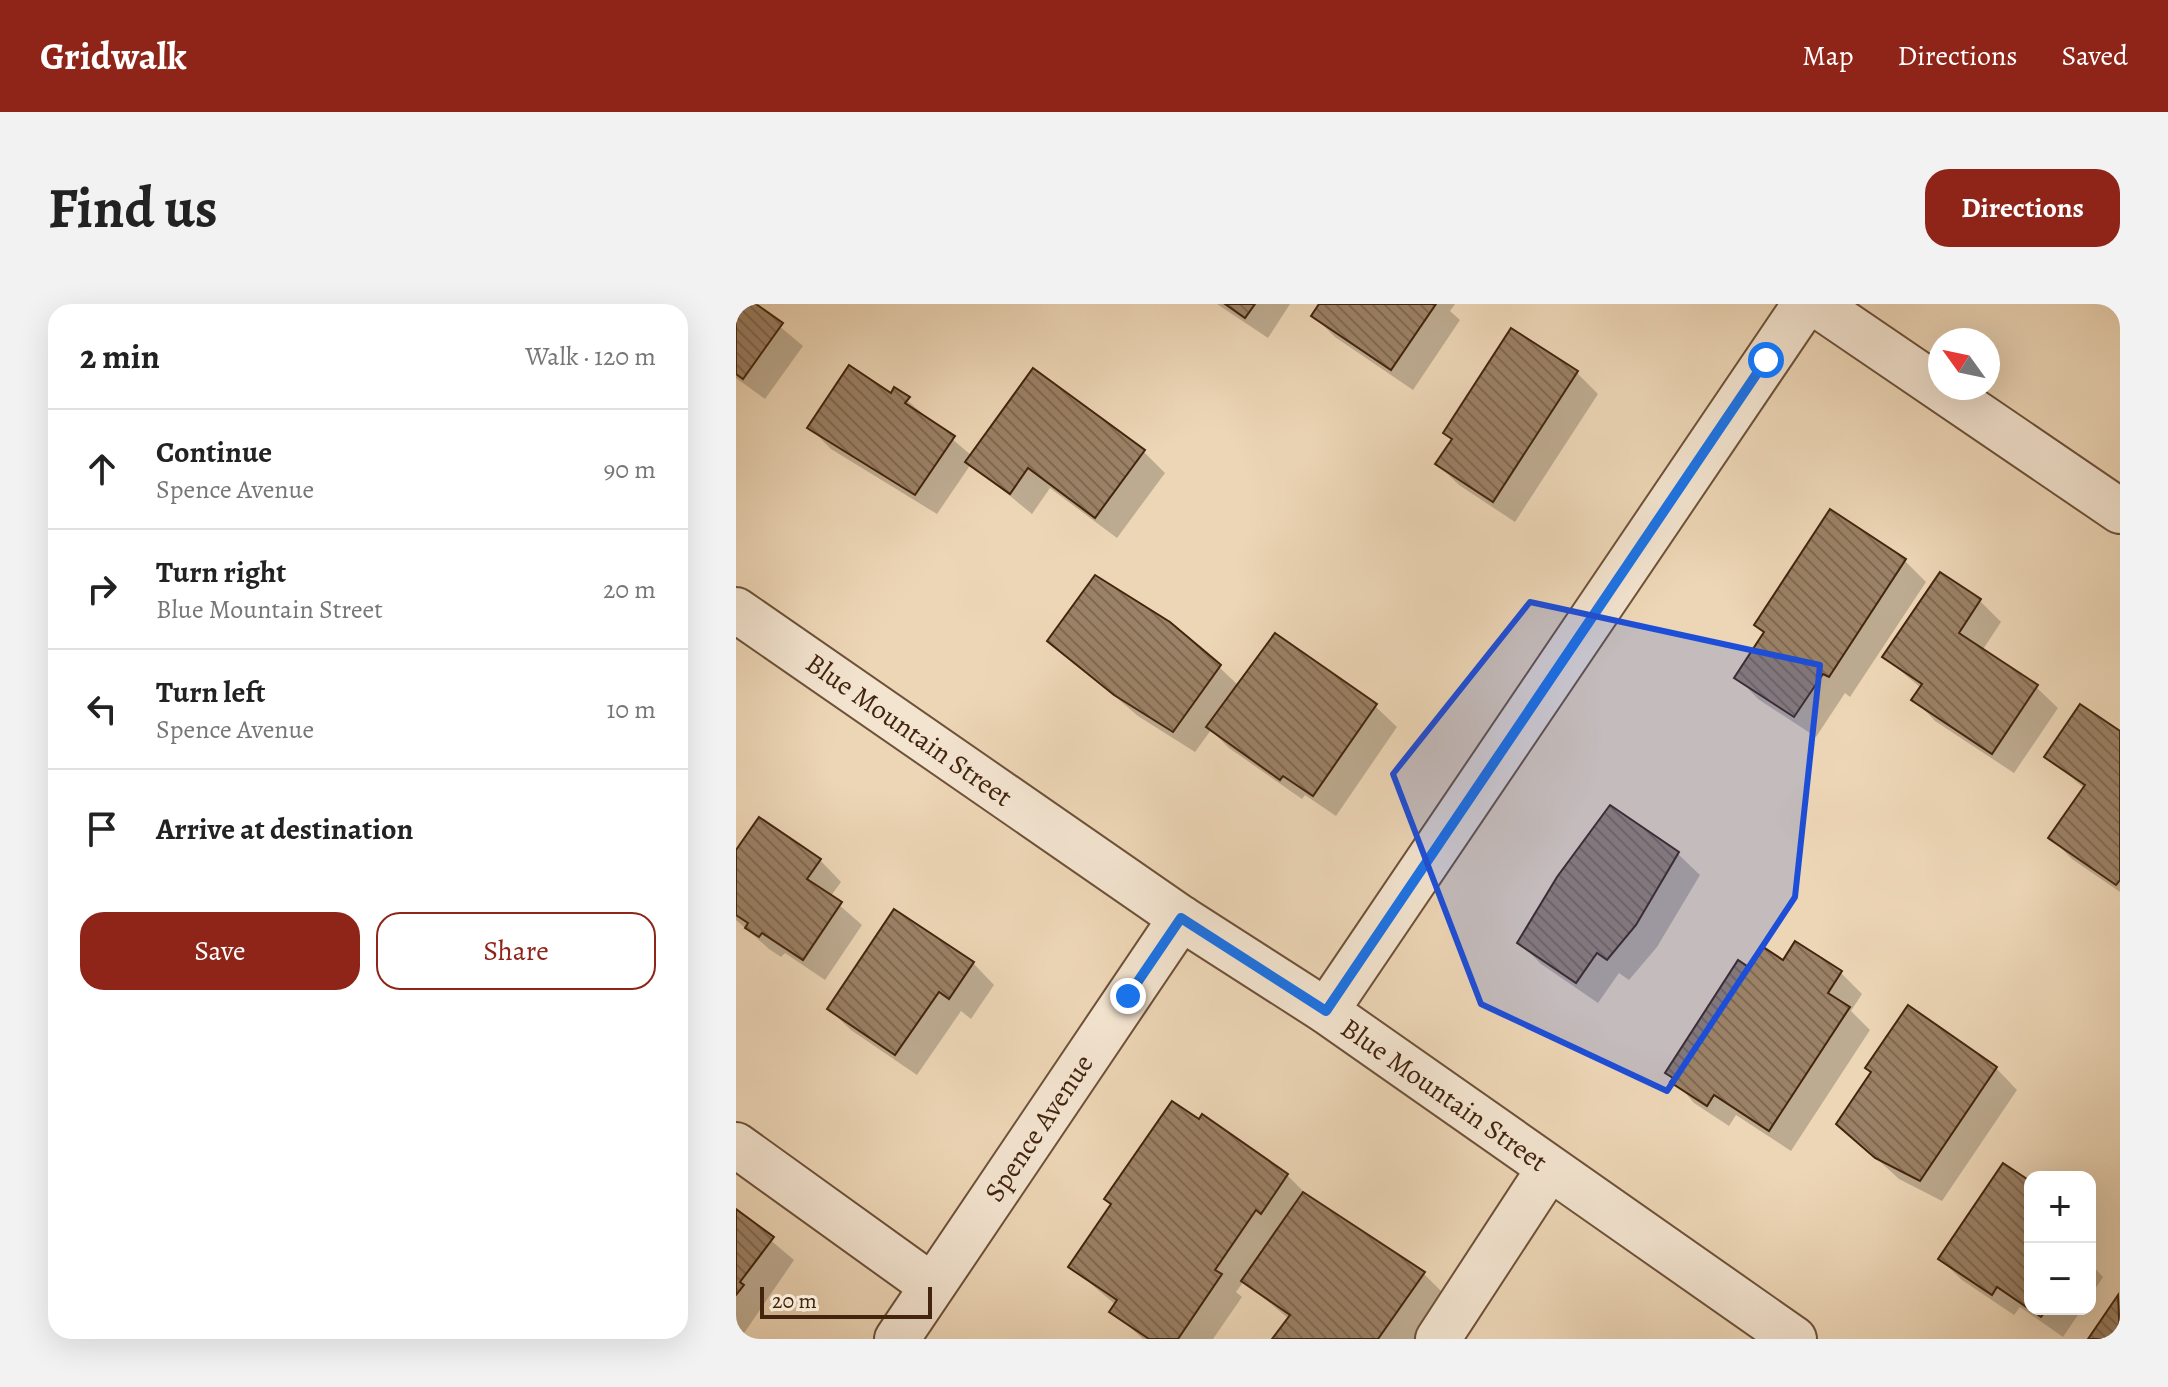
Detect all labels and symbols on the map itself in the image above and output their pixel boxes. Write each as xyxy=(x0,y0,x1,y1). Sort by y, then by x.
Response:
north arrow xyxy=(1928,328,2000,400)
route start xyxy=(1748,342,1784,378)
street label: Blue Mountain Street xyxy=(798,644,1020,816)
route end xyxy=(1110,978,1146,1014)
street label: Blue Mountain Street xyxy=(1333,1009,1555,1181)
street label: Spence Avenue xyxy=(976,1047,1102,1209)
scale bar xyxy=(760,1283,932,1319)

